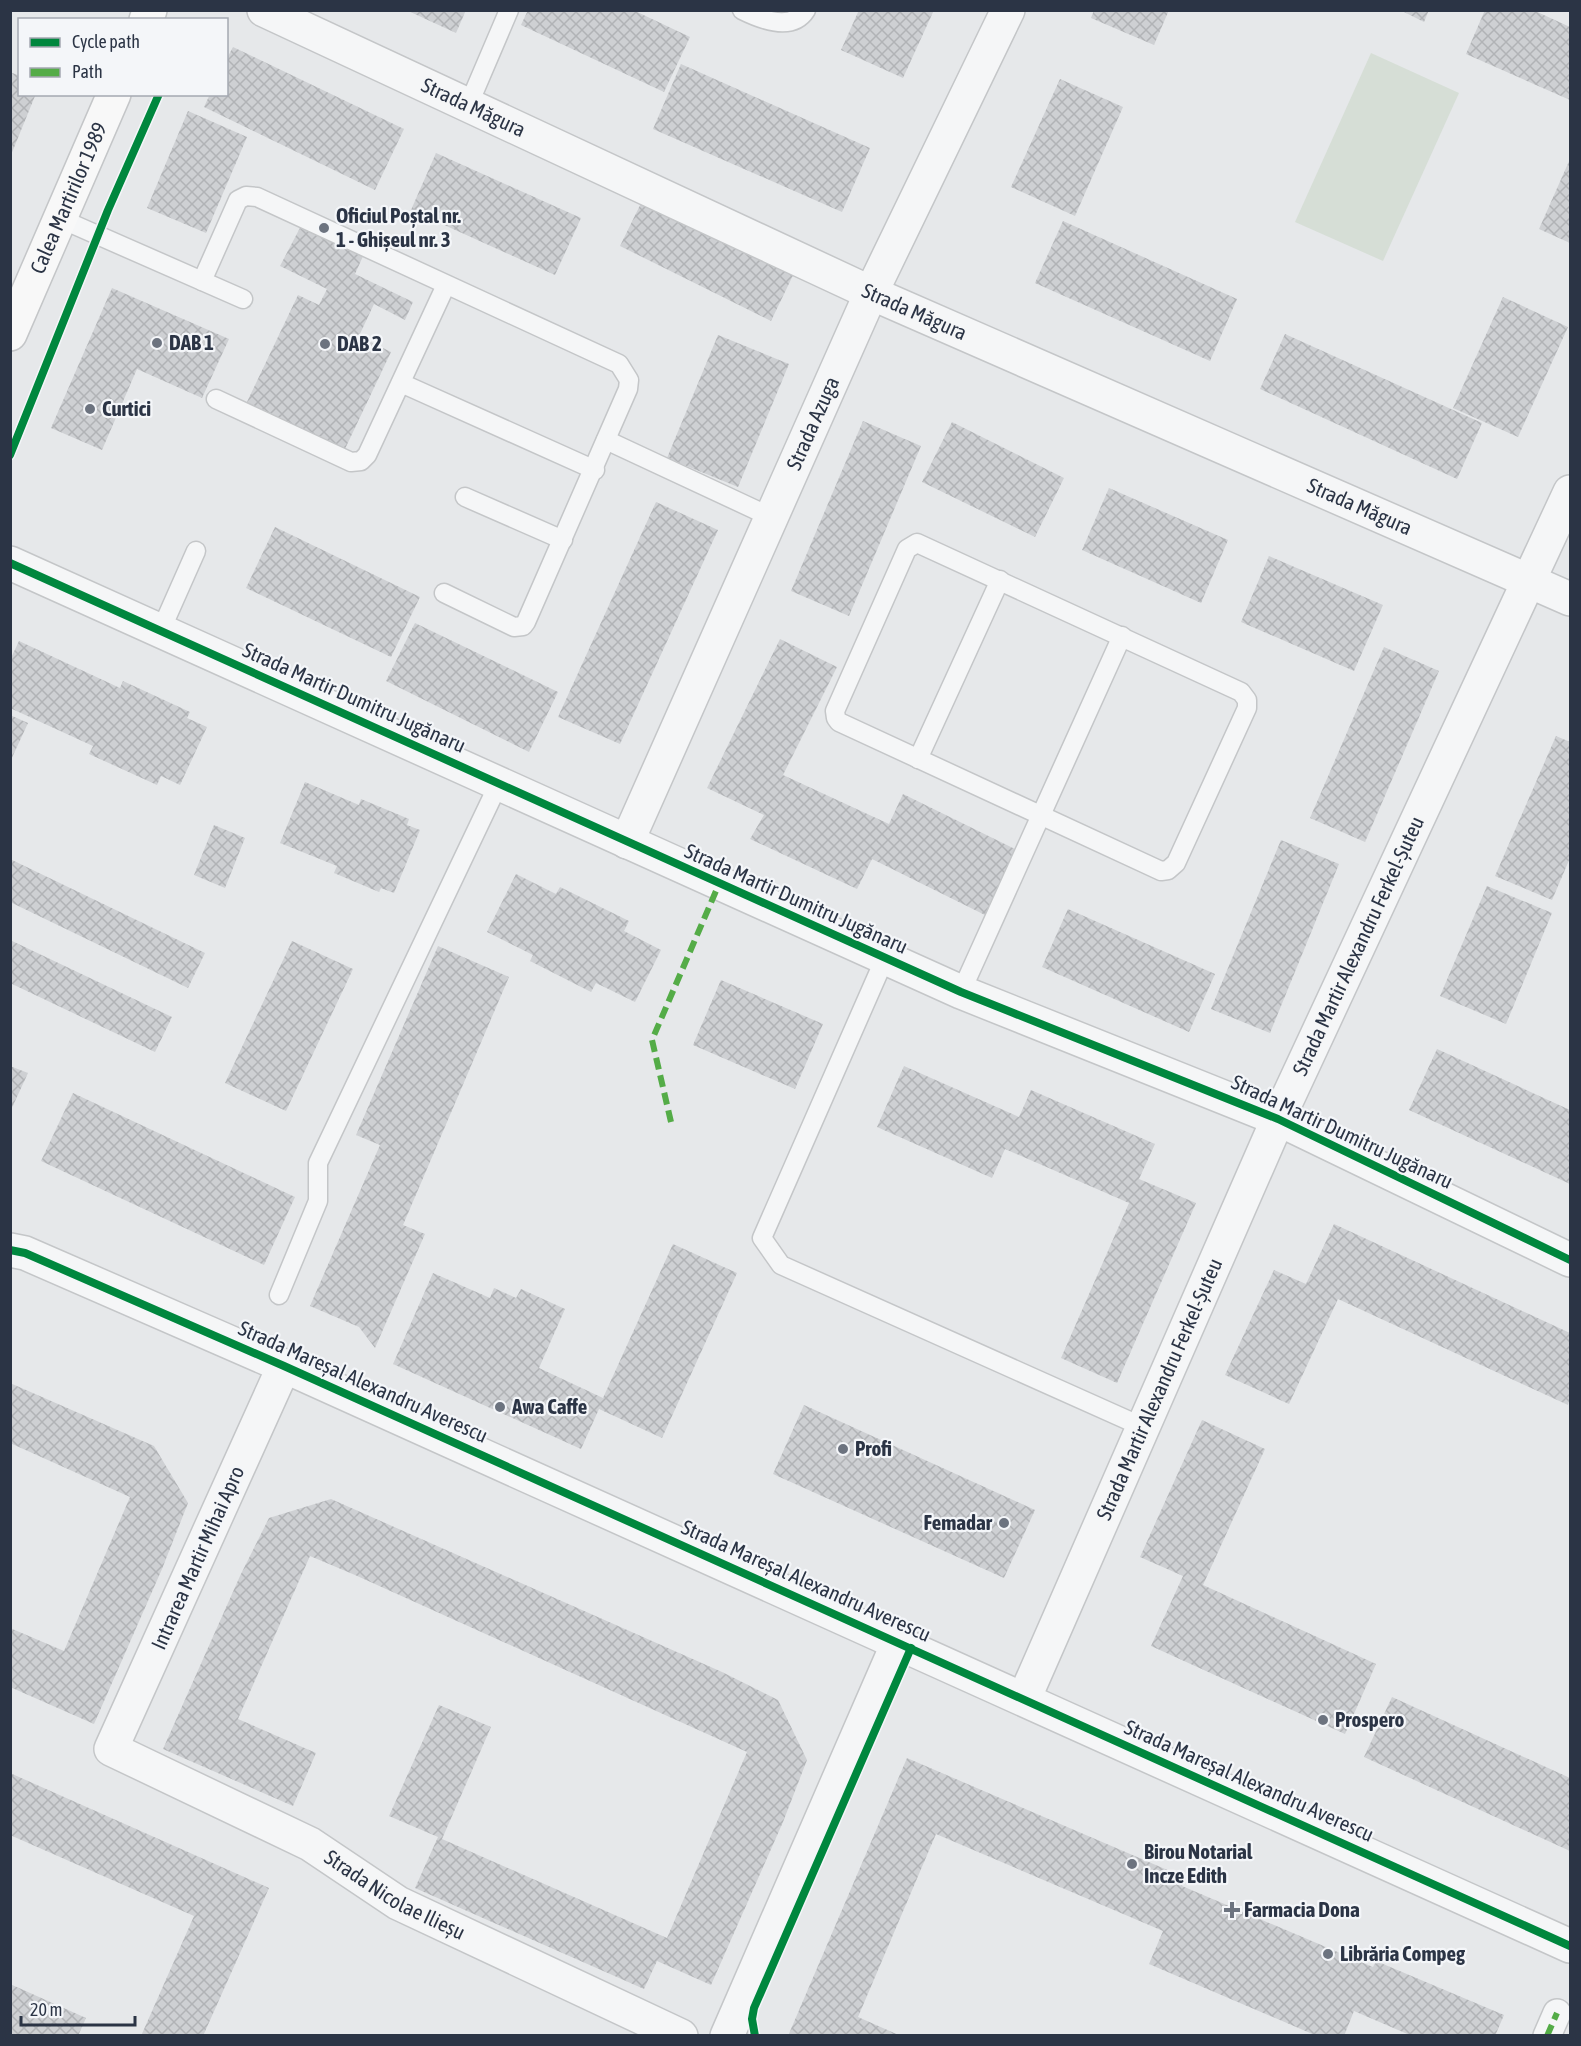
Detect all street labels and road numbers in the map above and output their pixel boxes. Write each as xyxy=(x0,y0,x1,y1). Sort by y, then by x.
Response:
street label: Strada Măgura xyxy=(418,72,529,141)
street label: Calea Martirilor 1989 xyxy=(25,119,111,277)
street label: Strada Măgura xyxy=(859,278,971,344)
street label: Strada Azuga xyxy=(781,373,843,473)
street label: Strada Măgura xyxy=(1304,473,1416,539)
street label: Strada Martir Dumitru Jugănaru xyxy=(239,637,470,757)
street label: Strada Martir Alexandru Ferkel-Șuteu xyxy=(1287,812,1428,1079)
street label: Strada Martir Dumitru Jugănaru xyxy=(681,838,912,958)
street label: Strada Martir Dumitru Jugănaru xyxy=(1228,1069,1457,1193)
street label: Strada Martir Alexandru Ferkel-Șuteu xyxy=(1091,1255,1226,1523)
street label: Strada Mareșal Alexandru Averescu xyxy=(235,1315,492,1447)
street label: Intrarea Martir Mihai Apro xyxy=(146,1462,248,1653)
street label: Strada Mareșal Alexandru Averescu xyxy=(678,1514,935,1646)
street label: Strada Mareșal Alexandru Averescu xyxy=(1121,1714,1378,1846)
street label: Strada Nicolae Ilieșu xyxy=(320,1844,469,1944)

